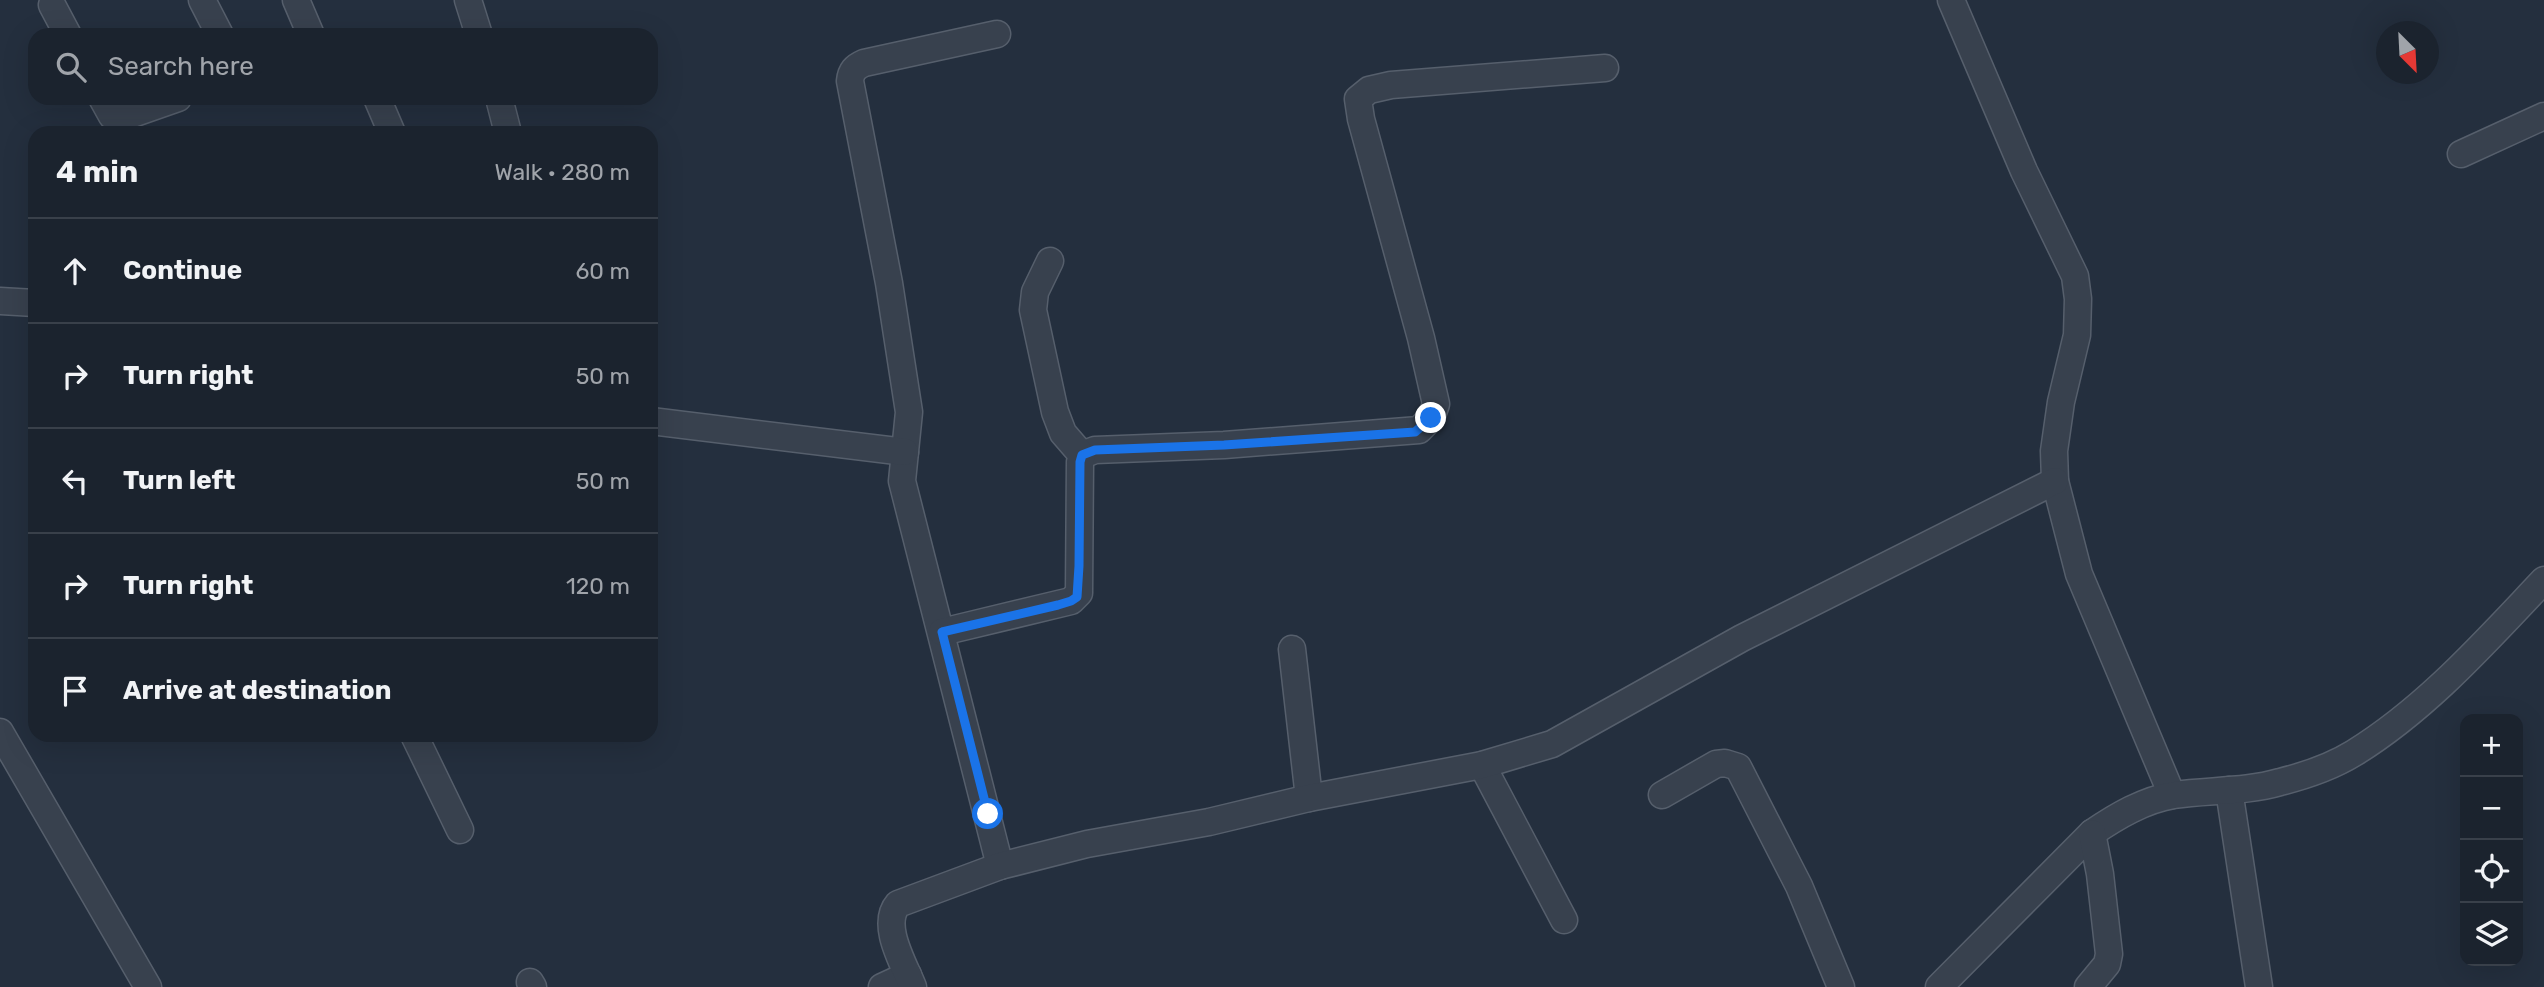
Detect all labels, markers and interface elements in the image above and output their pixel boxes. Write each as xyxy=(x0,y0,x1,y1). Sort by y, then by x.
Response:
north arrow xyxy=(2376,21,2439,84)
search box xyxy=(28,28,658,105)
icon: search xyxy=(52,48,90,86)
text: Search here xyxy=(108,51,254,82)
text: 4 min xyxy=(56,154,138,190)
text: Walk · 280 m xyxy=(494,158,630,186)
icon: ahead xyxy=(56,252,94,290)
text: Continue xyxy=(123,255,242,286)
text: 60 m xyxy=(575,257,630,285)
icon: right xyxy=(56,357,94,395)
text: Turn right xyxy=(123,360,253,391)
text: 50 m xyxy=(576,362,630,390)
route end xyxy=(1415,402,1446,433)
icon: left xyxy=(56,462,94,500)
text: Turn left xyxy=(123,465,235,496)
text: 50 m xyxy=(576,467,630,495)
icon: right xyxy=(56,567,94,605)
text: Turn right xyxy=(123,570,253,601)
text: 120 m xyxy=(566,572,630,600)
icon: arrive xyxy=(56,672,94,710)
text: Arrive at destination xyxy=(123,675,391,706)
map controls xyxy=(2460,714,2523,966)
button: + xyxy=(2460,714,2523,777)
button: − xyxy=(2460,777,2523,840)
route start xyxy=(972,798,1003,829)
button: locate xyxy=(2460,840,2523,903)
button: layers xyxy=(2460,903,2523,966)

